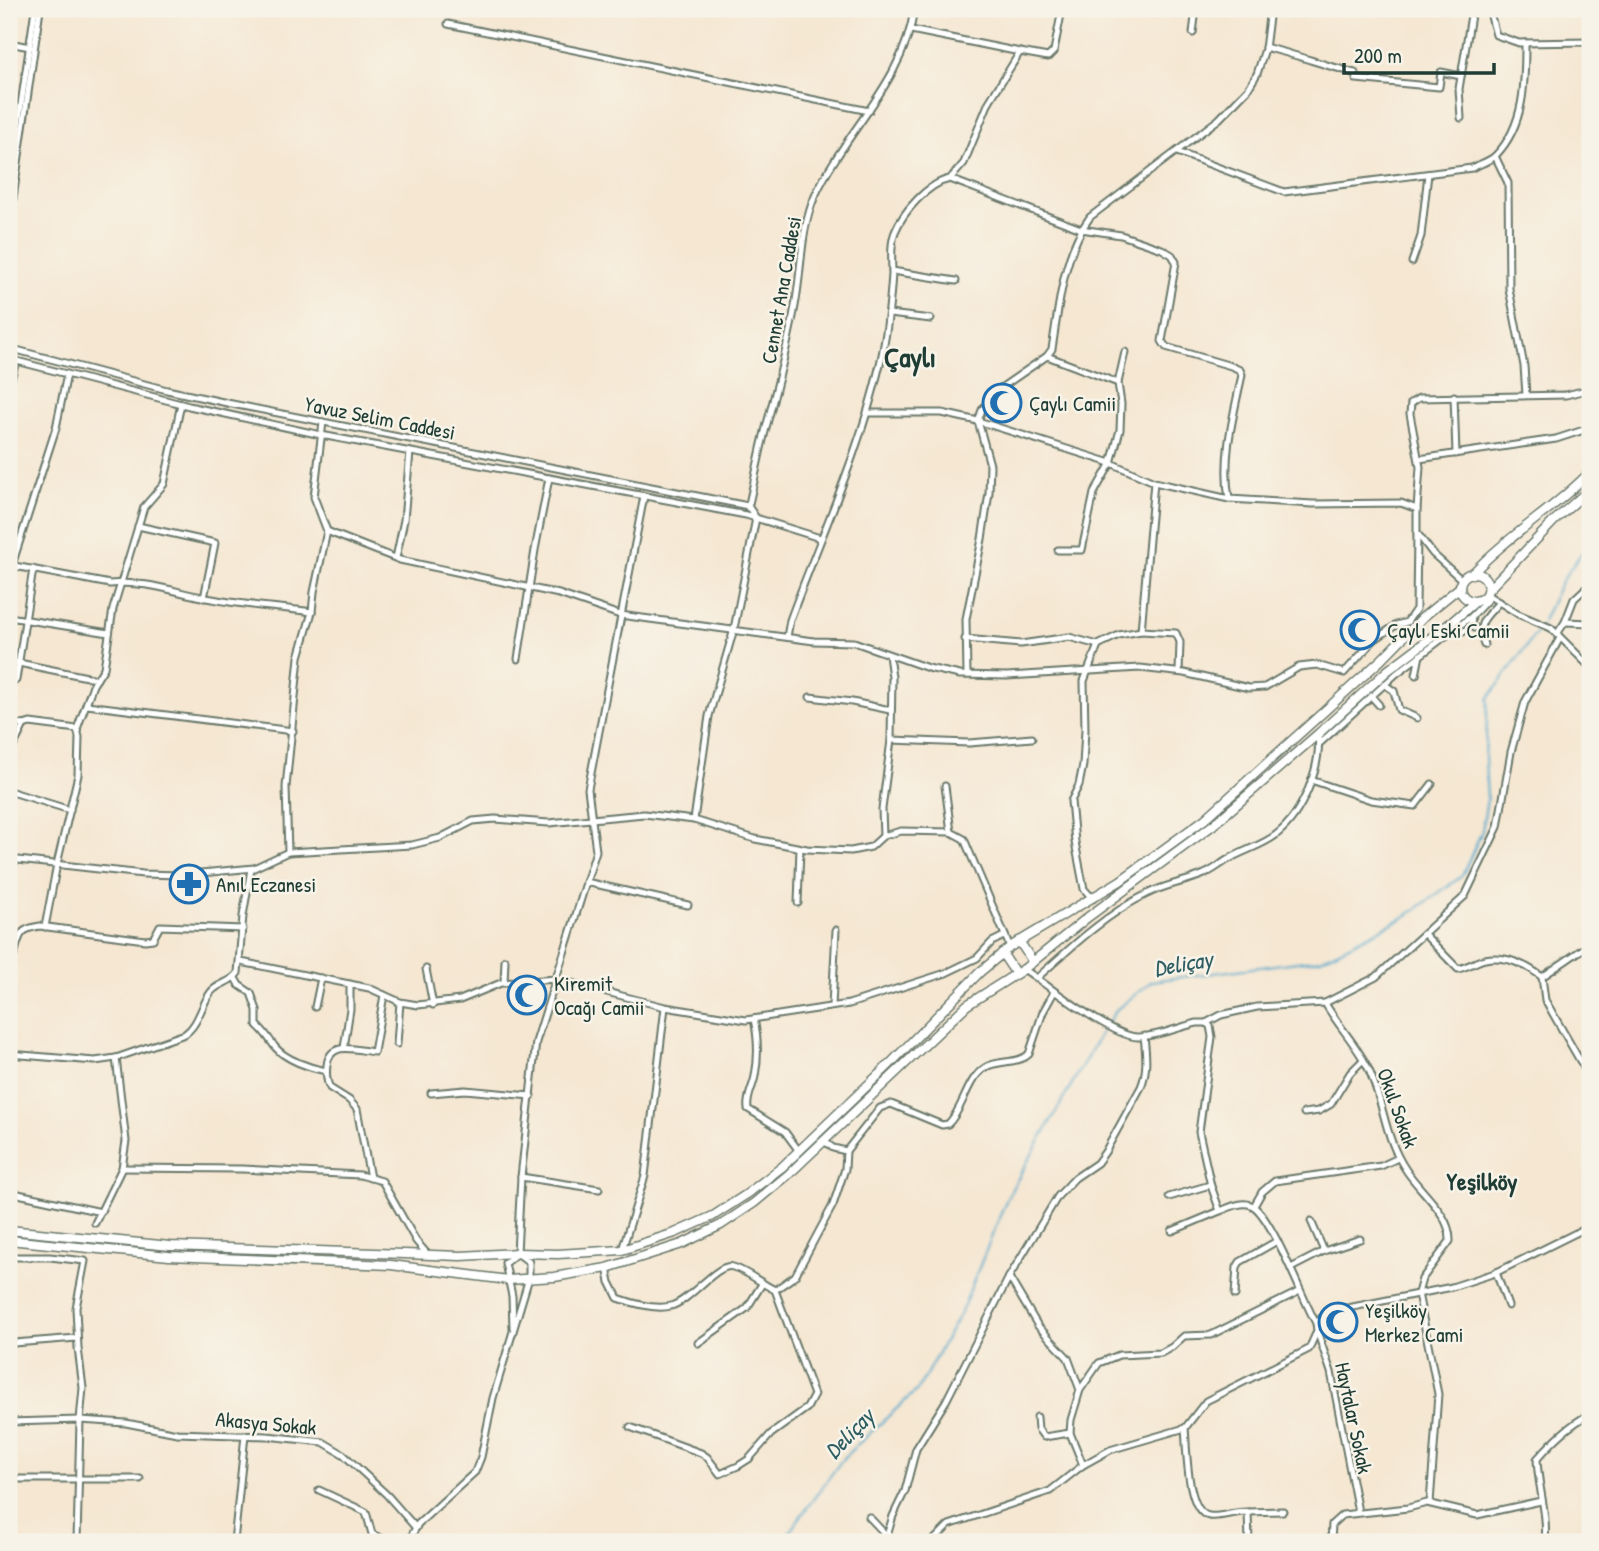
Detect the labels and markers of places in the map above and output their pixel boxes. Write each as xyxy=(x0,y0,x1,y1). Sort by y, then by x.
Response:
mosque icon: Çaylı Camii xyxy=(981,382,1023,424)
place label: Çaylı Camii xyxy=(1029,389,1116,418)
mosque icon: Çaylı Eski Camii xyxy=(1339,609,1381,651)
place label: Çaylı Eski Camii xyxy=(1387,616,1510,645)
pharmacy icon: Anıl Eczanesi xyxy=(168,863,210,905)
place label: Anıl Eczanesi xyxy=(216,870,316,899)
place label: Kiremit Ocağı Camii xyxy=(554,969,644,1022)
mosque icon: Kiremit Ocağı Camii xyxy=(506,974,548,1016)
place label: Yeşilköy Merkez Cami xyxy=(1365,1296,1464,1349)
mosque icon: Yeşilköy Merkez Cami xyxy=(1317,1301,1359,1343)

